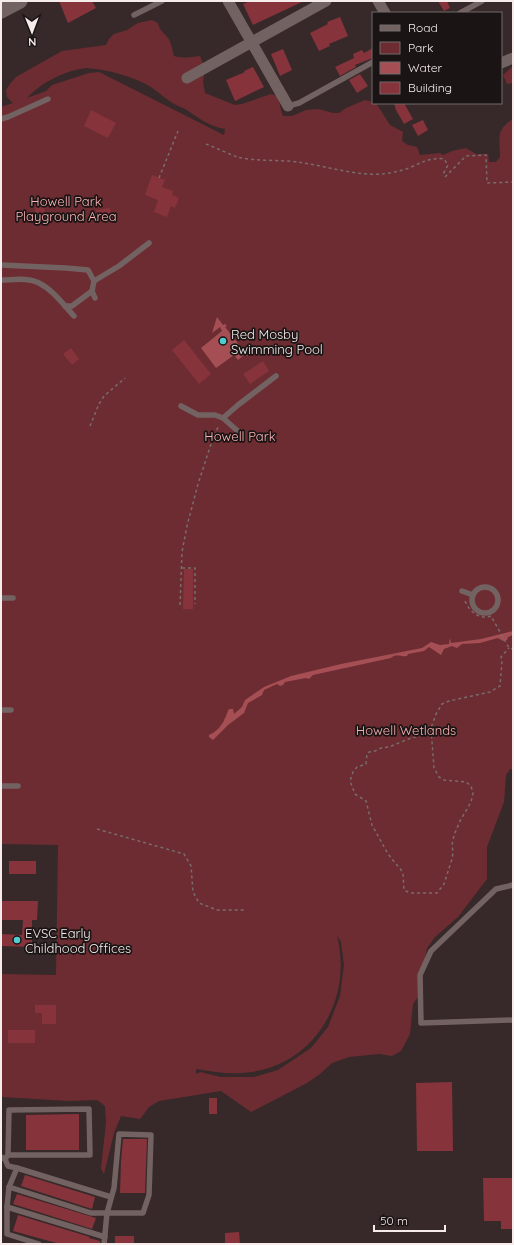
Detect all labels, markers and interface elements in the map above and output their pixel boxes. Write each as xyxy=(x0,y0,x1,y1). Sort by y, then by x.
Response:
north arrow xyxy=(12,12,52,52)
legend xyxy=(372,12,502,104)
text: Road xyxy=(408,20,438,35)
text: N xyxy=(28,35,36,49)
text: Park xyxy=(408,40,433,55)
text: Water xyxy=(408,60,443,75)
text: Building xyxy=(408,80,452,95)
park label: Howell Park Playground Area xyxy=(15,193,117,224)
place label: Red Mosby Swimming Pool xyxy=(231,326,323,357)
marker: Red Mosby Swimming Pool xyxy=(218,336,228,346)
park label: Howell Park xyxy=(204,428,276,444)
park label: Howell Wetlands xyxy=(356,722,456,738)
place label: EVSC Early Childhood Offices xyxy=(25,925,131,956)
marker: EVSC Early Childhood Offices xyxy=(12,935,22,945)
scale bar xyxy=(374,1207,445,1233)
text: 50 m xyxy=(380,1213,408,1228)

